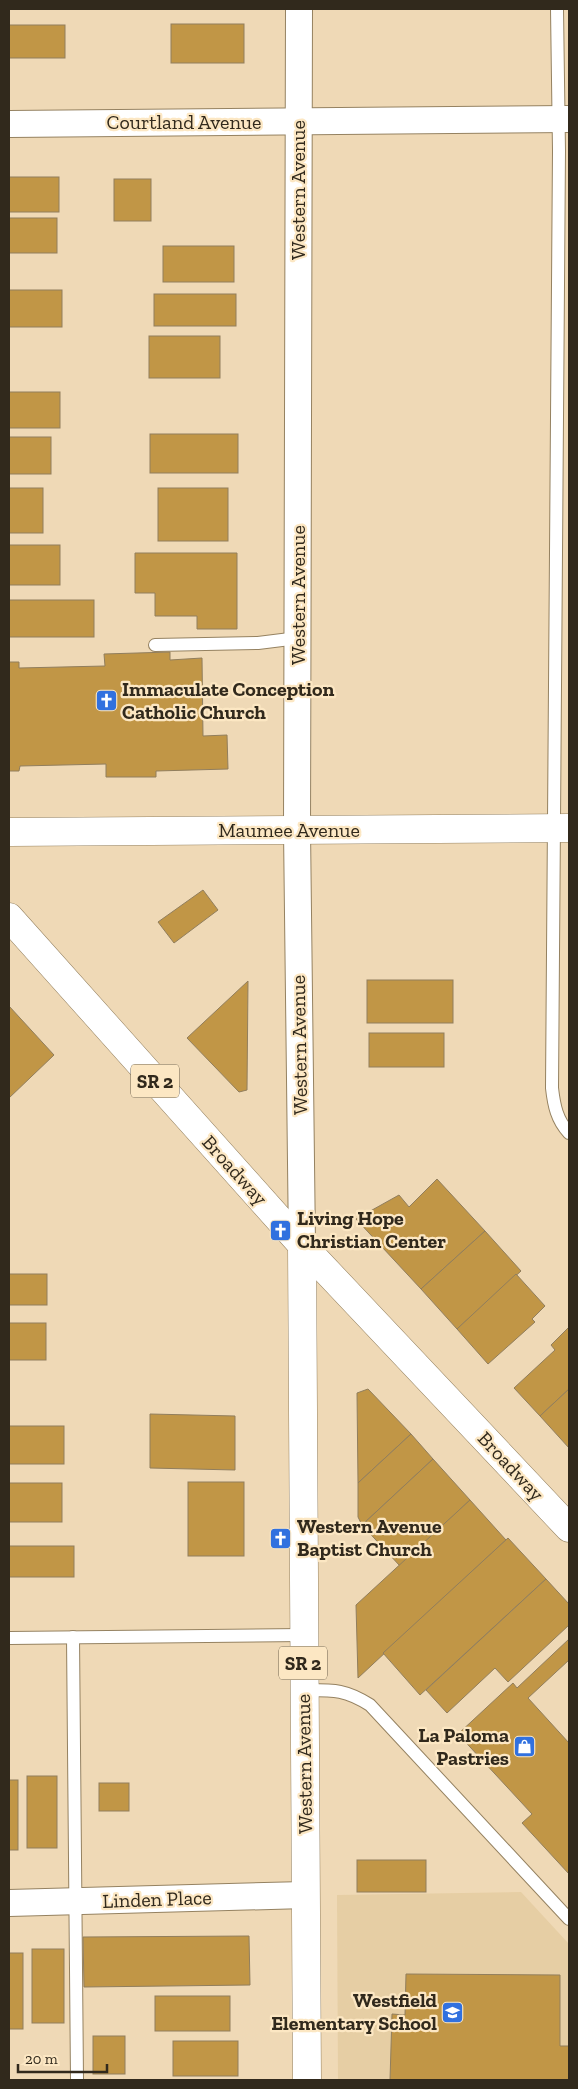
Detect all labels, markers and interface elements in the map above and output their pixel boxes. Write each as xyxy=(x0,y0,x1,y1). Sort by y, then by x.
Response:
street label: Courtland Avenue xyxy=(107,110,261,134)
street label: Western Avenue xyxy=(286,120,310,260)
street label: Western Avenue xyxy=(286,525,310,665)
place label: Immaculate Conception Catholic Church xyxy=(122,677,334,724)
church icon: Immaculate Conception Catholic Church xyxy=(94,689,118,713)
street label: Maumee Avenue xyxy=(218,818,360,842)
street label: Western Avenue xyxy=(286,975,312,1115)
road number: SR 2 xyxy=(131,1064,179,1098)
street label: Broadway xyxy=(197,1130,273,1211)
place label: Living Hope Christian Center xyxy=(297,1206,446,1253)
church icon: Living Hope Christian Center xyxy=(269,1218,293,1242)
street label: Broadway xyxy=(473,1426,550,1506)
place label: Western Avenue Baptist Church xyxy=(297,1514,442,1561)
church icon: Western Avenue Baptist Church xyxy=(269,1526,293,1550)
road number: SR 2 xyxy=(279,1646,327,1680)
street label: Western Avenue xyxy=(291,1694,317,1834)
place label: La Paloma Pastries xyxy=(418,1723,509,1770)
shop icon: La Paloma Pastries xyxy=(513,1735,537,1759)
street label: Linden Place xyxy=(102,1885,212,1913)
place label: Westfield Elementary School xyxy=(271,1988,438,2035)
school or university icon: Westfield Elementary School xyxy=(441,2000,465,2024)
scale bar xyxy=(18,2042,106,2074)
text: 20 m xyxy=(25,2050,58,2068)

